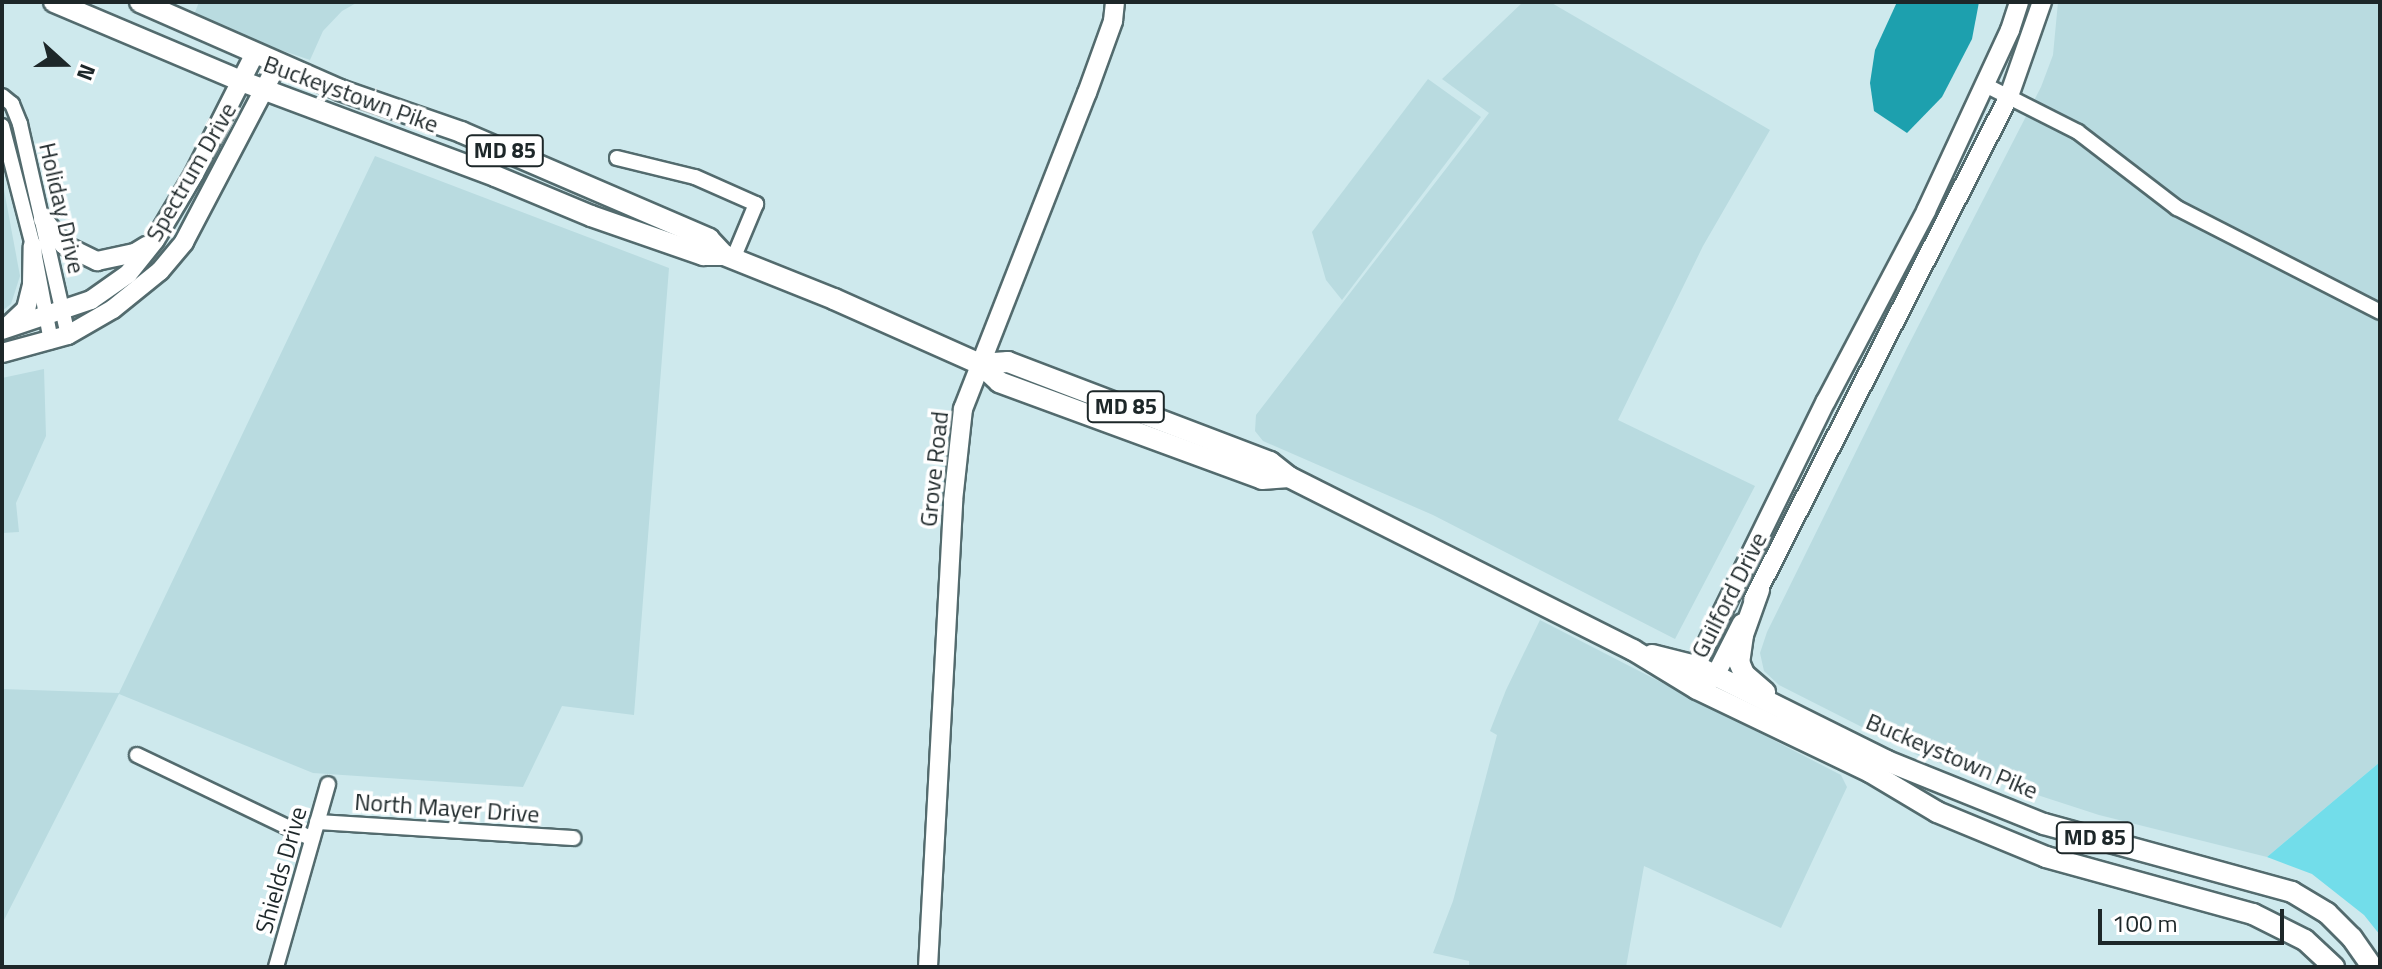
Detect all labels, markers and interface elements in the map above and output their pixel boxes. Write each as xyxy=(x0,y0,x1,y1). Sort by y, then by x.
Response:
north arrow xyxy=(24,24,104,104)
street label: Buckeystown Pike xyxy=(260,49,442,139)
text: N xyxy=(68,59,105,86)
street label: Spectrum Drive xyxy=(140,97,242,247)
road number: MD 85 xyxy=(465,133,545,169)
street label: Holiday Drive xyxy=(33,140,91,276)
road number: MD 85 xyxy=(1086,389,1166,425)
street label: Grove Road xyxy=(914,410,954,528)
street label: Guilford Drive xyxy=(1685,527,1773,663)
street label: Buckeystown Pike xyxy=(1862,707,2042,805)
street label: North Mayer Drive xyxy=(354,787,540,829)
street label: Shields Drive xyxy=(249,803,313,937)
road number: MD 85 xyxy=(2055,820,2135,856)
scale bar xyxy=(2102,893,2288,943)
text: 100 m xyxy=(2112,905,2178,941)

